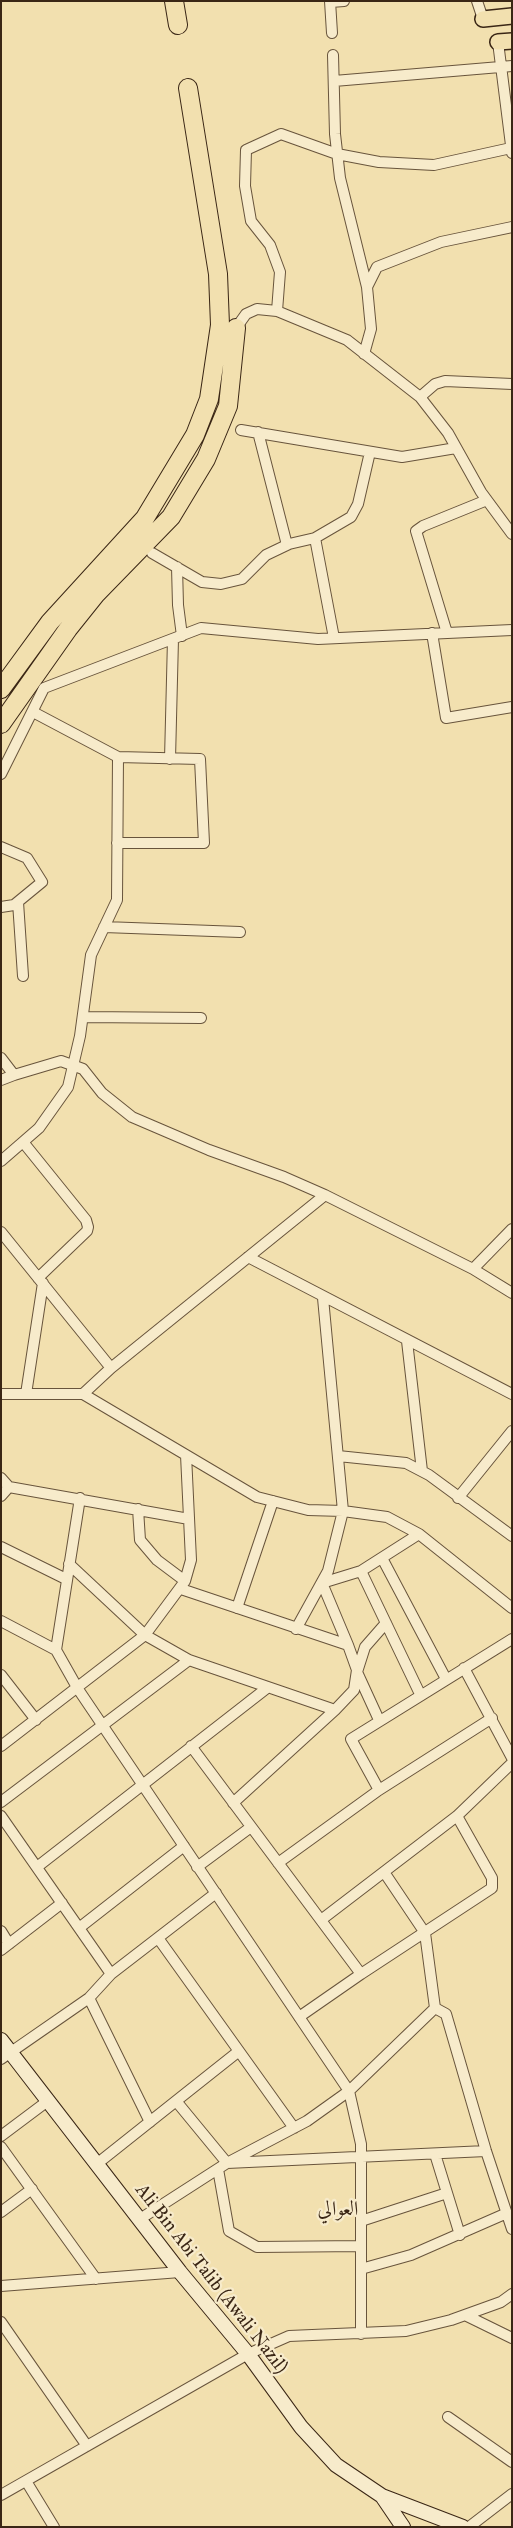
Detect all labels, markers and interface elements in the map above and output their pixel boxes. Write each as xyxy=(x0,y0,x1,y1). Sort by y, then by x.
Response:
street label: Ali Bin Abi Talib (Awali Nazil) xyxy=(130,2180,292,2378)
district label: العوالي xyxy=(318,2198,358,2222)

